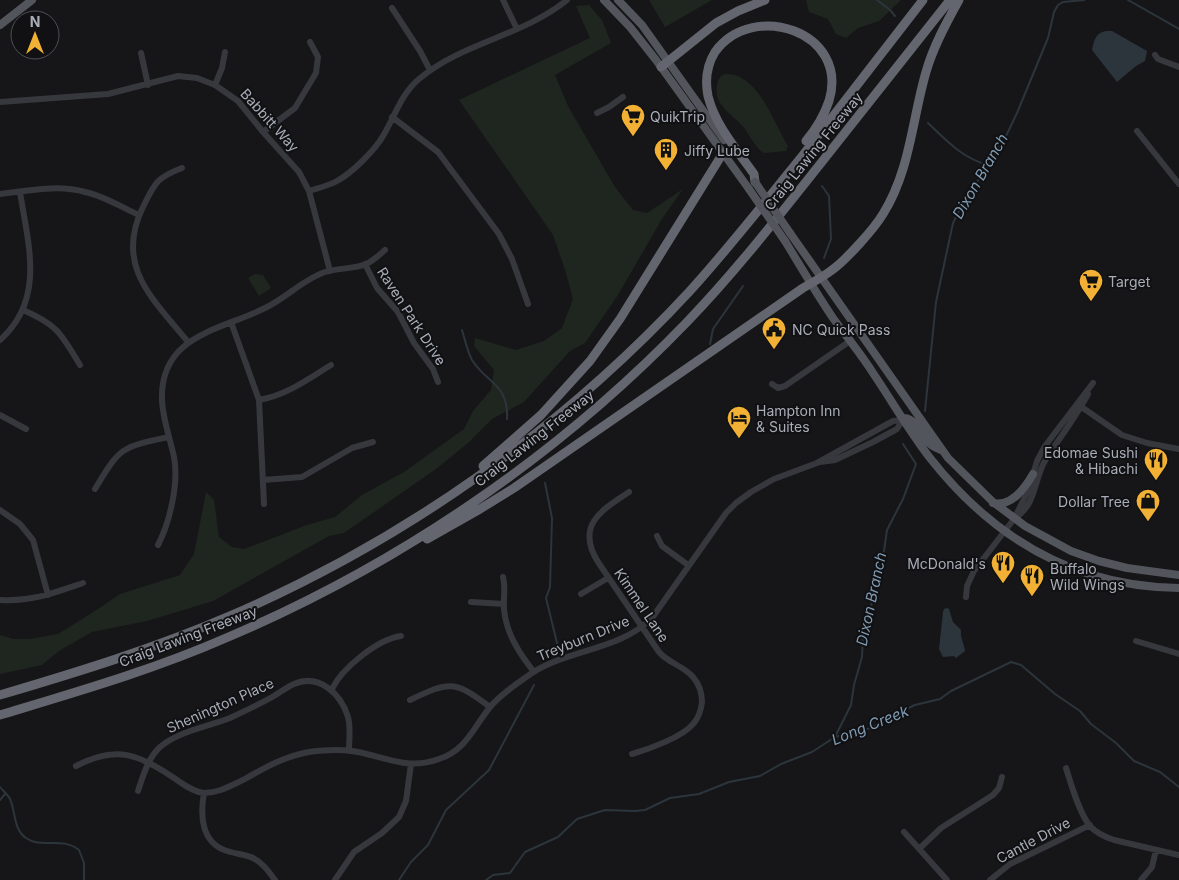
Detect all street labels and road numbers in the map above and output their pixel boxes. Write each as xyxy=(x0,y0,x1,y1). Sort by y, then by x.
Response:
street label: Babbitt Way xyxy=(237,85,303,155)
street label: Craig Lawing Freeway xyxy=(760,89,866,213)
street label: Raven Park Drive xyxy=(374,264,450,368)
street label: Craig Lawing Freeway xyxy=(471,386,597,490)
street label: Kimmel Lane xyxy=(611,565,673,645)
street label: Craig Lawing Freeway xyxy=(117,602,260,670)
street label: Treyburn Drive xyxy=(534,612,632,664)
street label: Shenington Place xyxy=(164,674,276,736)
street label: Cantle Drive xyxy=(993,813,1073,867)

